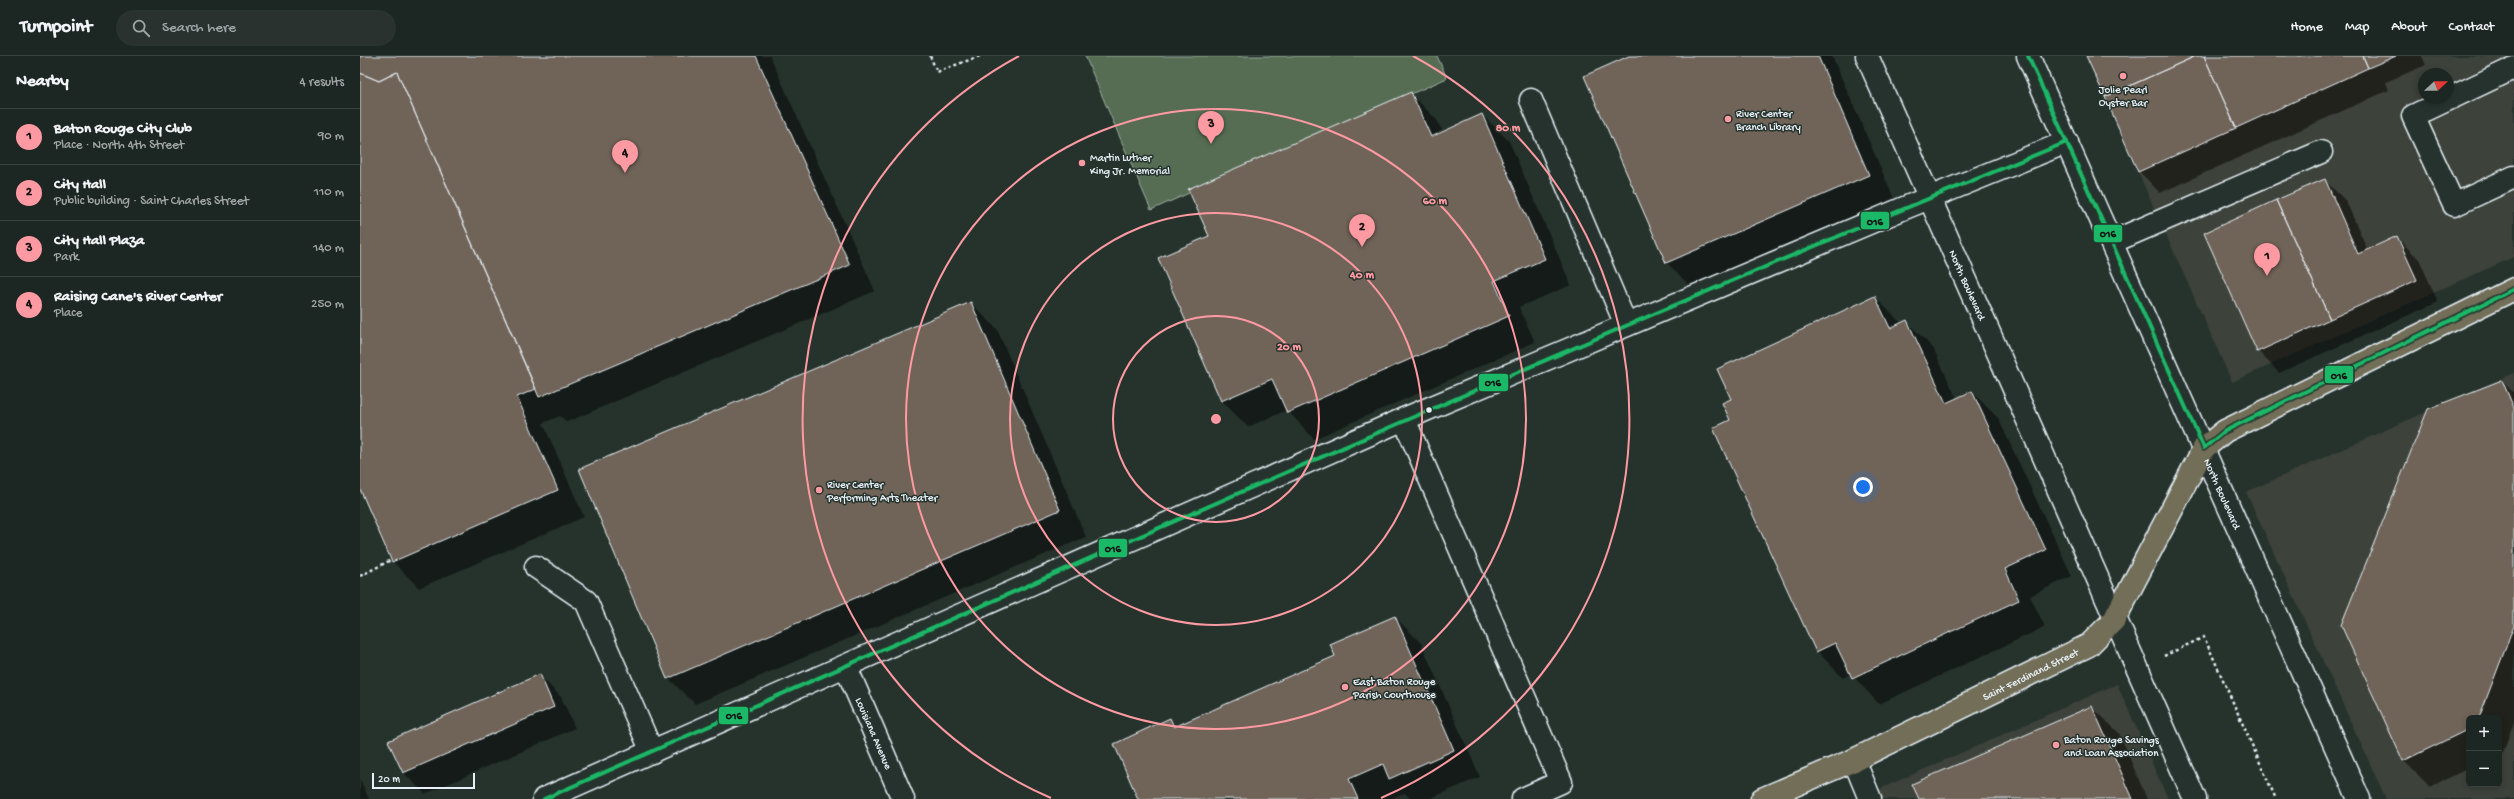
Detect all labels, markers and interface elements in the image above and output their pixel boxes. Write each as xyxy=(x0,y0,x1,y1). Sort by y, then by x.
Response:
search box xyxy=(116,10,396,46)
text: Turnpoint xyxy=(20,16,92,39)
icon: search xyxy=(130,17,152,39)
text: Search here xyxy=(162,19,236,37)
text: Home xyxy=(2291,19,2323,36)
text: Map xyxy=(2345,19,2369,36)
text: About xyxy=(2391,19,2427,36)
text: Contact xyxy=(2449,19,2494,36)
north arrow xyxy=(2418,68,2454,104)
marker: Jolie Pearl Oyster Bar xyxy=(2118,71,2128,81)
text: Nearby xyxy=(16,72,69,92)
text: 4 results xyxy=(300,75,344,90)
place label: Jolie Pearl Oyster Bar xyxy=(2099,85,2148,110)
place label: River Center Branch Library xyxy=(1735,109,1801,134)
pin: 3 xyxy=(1198,111,1224,144)
marker: River Center Branch Library xyxy=(1723,114,1733,124)
text: Baton Rouge City Club xyxy=(54,120,192,138)
text: 80 m xyxy=(1496,122,1521,136)
text: 1 xyxy=(26,129,32,144)
text: 90 m xyxy=(318,129,344,144)
text: Place · North 4th Street xyxy=(54,138,184,153)
pin: 4 xyxy=(612,140,638,173)
place label: Martin Luther King Jr. Memorial xyxy=(1090,153,1171,178)
marker: Martin Luther King Jr. Memorial xyxy=(1077,158,1087,168)
text: City Hall xyxy=(54,176,106,194)
text: 2 xyxy=(26,185,32,200)
text: 110 m xyxy=(314,185,344,200)
text: Public building · Saint Charles Street xyxy=(54,194,249,209)
text: 60 m xyxy=(1423,195,1448,209)
line badge: 016 xyxy=(1860,211,1890,230)
pin: 2 xyxy=(1349,214,1375,247)
text: 016 xyxy=(1867,217,1884,229)
line badge: 016 xyxy=(2093,224,2123,243)
text: 016 xyxy=(2100,229,2117,241)
text: City Hall Plaza xyxy=(54,232,144,250)
text: 3 xyxy=(26,241,32,256)
text: 140 m xyxy=(313,241,344,256)
pin: 1 xyxy=(2254,243,2280,276)
street label: North Boulevard xyxy=(1945,248,1988,324)
text: Park xyxy=(54,250,79,265)
text: 40 m xyxy=(1349,269,1374,283)
text: Raising Cane's River Center xyxy=(54,288,222,306)
text: 4 xyxy=(26,297,32,312)
text: 250 m xyxy=(311,297,344,312)
text: Place xyxy=(54,306,82,321)
text: 20 m xyxy=(1277,341,1302,355)
line badge: 016 xyxy=(2324,365,2354,384)
text: 016 xyxy=(2331,371,2348,383)
line badge: 016 xyxy=(1478,373,1509,392)
text: 016 xyxy=(1485,378,1502,390)
unlabelled marker xyxy=(1424,405,1434,415)
centre of rings xyxy=(1209,412,1223,426)
street label: North Boulevard xyxy=(2200,457,2243,533)
your location xyxy=(1853,477,1873,497)
place label: River Center Performing Arts Theater xyxy=(826,480,939,505)
marker: River Center Performing Arts Theater xyxy=(814,485,824,495)
line badge: 016 xyxy=(1098,538,1128,558)
text: 016 xyxy=(1105,544,1122,556)
street label: Saint Ferdinand Street xyxy=(1981,646,2082,704)
place label: East Baton Rouge Parish Courthouse xyxy=(1352,677,1436,702)
marker: East Baton Rouge Parish Courthouse xyxy=(1340,682,1350,692)
street label: Louisiana Avenue xyxy=(852,696,894,772)
line badge: 016 xyxy=(718,706,749,725)
text: 016 xyxy=(726,711,743,723)
map controls xyxy=(2466,715,2502,787)
button: + xyxy=(2466,715,2502,751)
place label: Baton Rouge Savings and Loan Association xyxy=(2063,735,2160,760)
marker: Baton Rouge Savings and Loan Association xyxy=(2051,740,2061,750)
button: − xyxy=(2466,751,2502,787)
scale bar xyxy=(372,771,475,790)
text: 20 m xyxy=(378,774,400,786)

